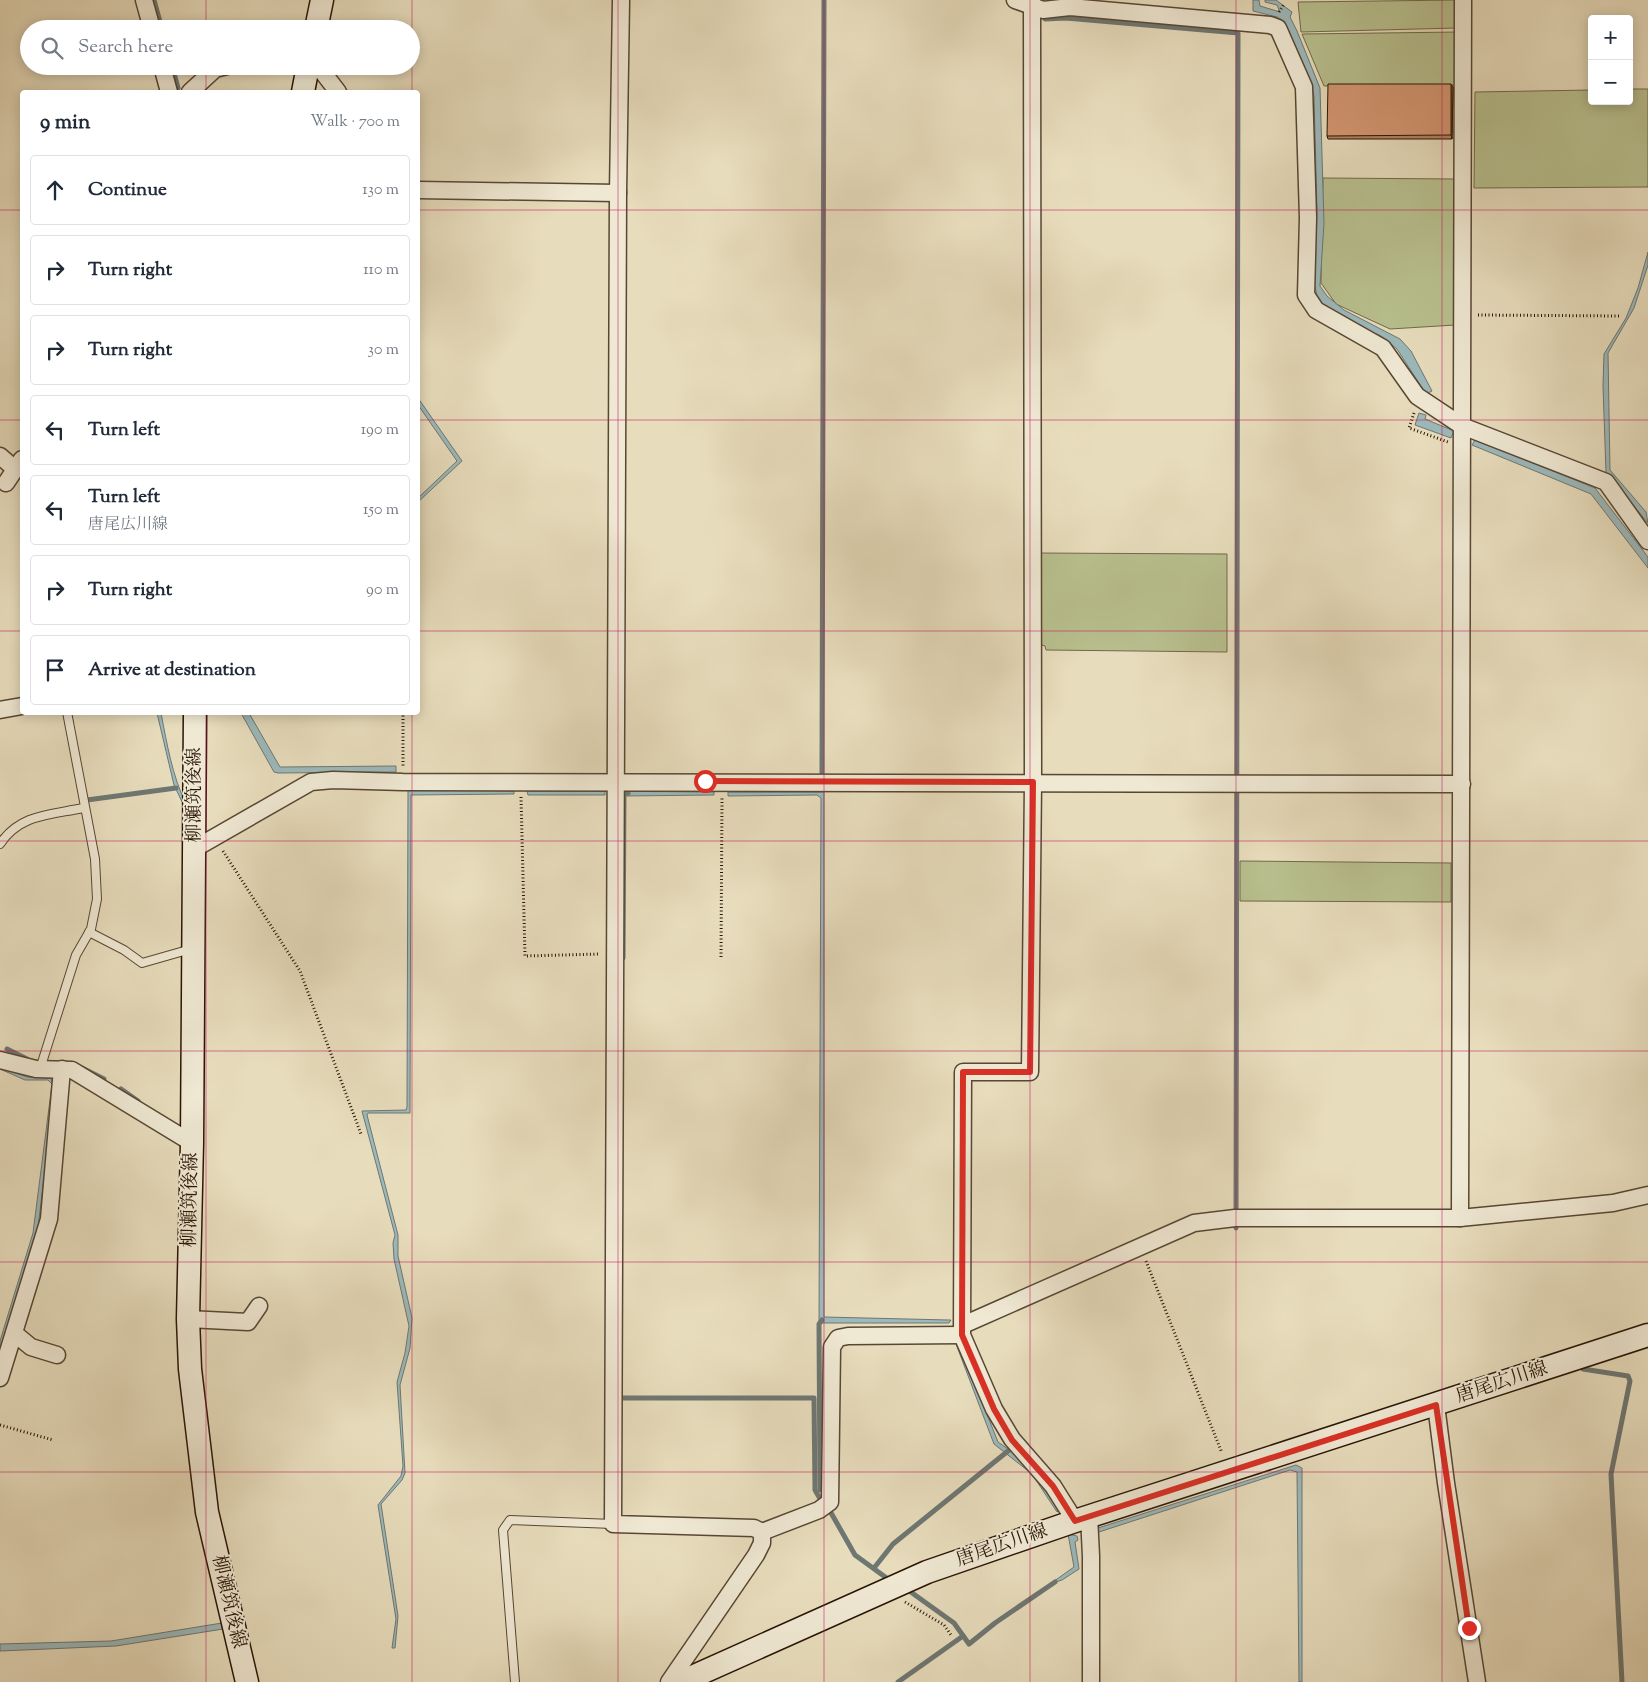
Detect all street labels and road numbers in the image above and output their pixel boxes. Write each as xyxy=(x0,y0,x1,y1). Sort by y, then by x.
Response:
street label: 柳瀬筑後線 xyxy=(182,747,209,843)
street label: 柳瀬筑後線 xyxy=(177,1152,205,1248)
street label: 唐尾広川線 xyxy=(1453,1355,1551,1411)
street label: 唐尾広川線 xyxy=(953,1518,1051,1574)
street label: 柳瀬筑後線 xyxy=(204,1553,252,1651)

